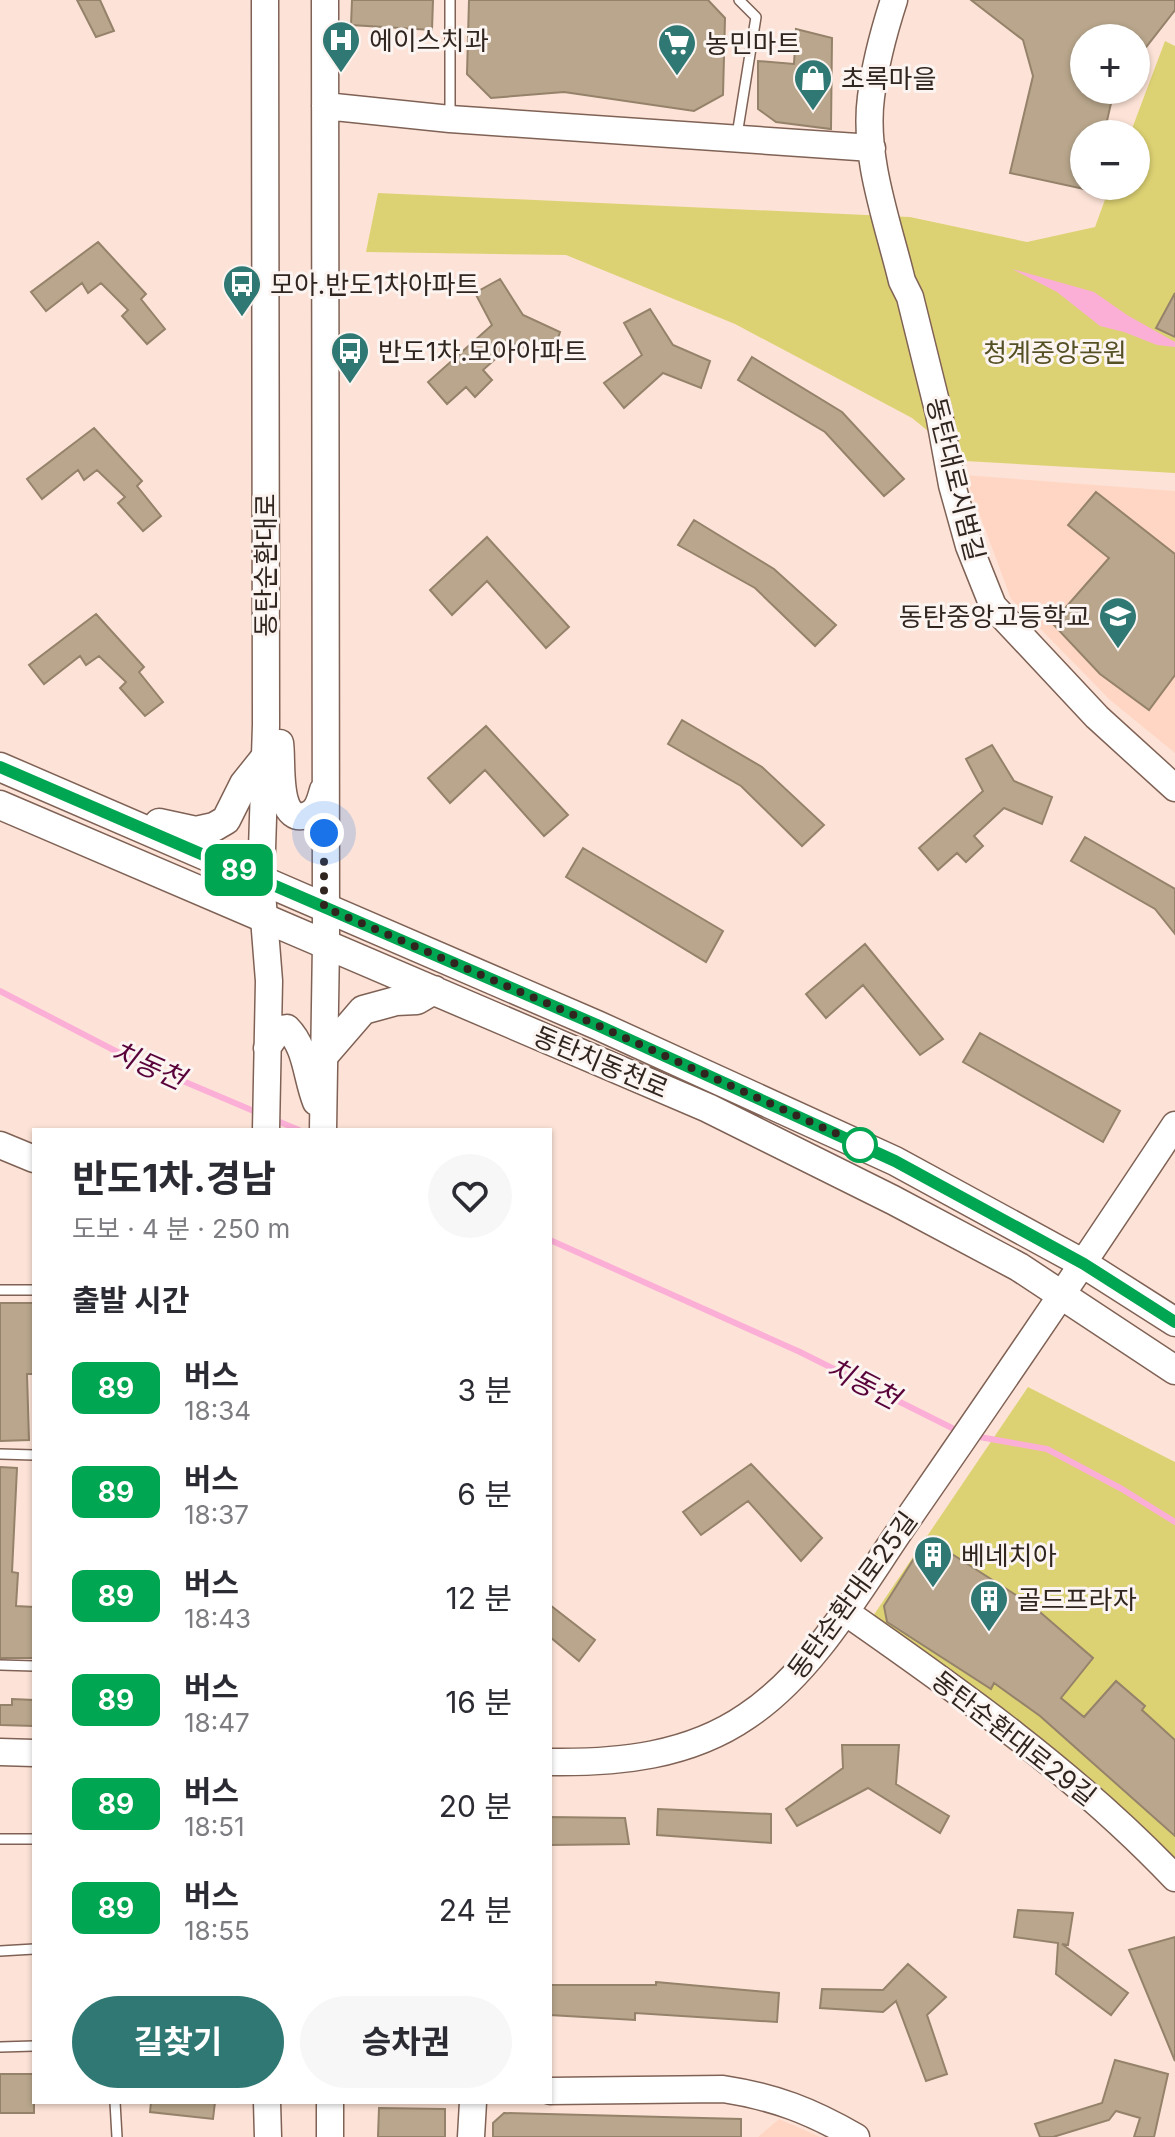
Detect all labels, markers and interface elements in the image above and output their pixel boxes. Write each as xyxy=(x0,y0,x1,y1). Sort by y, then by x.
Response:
hospital icon: 에이스치과 xyxy=(320,19,362,74)
supermarket icon: 농민마트 xyxy=(656,22,698,77)
map controls xyxy=(1070,24,1150,200)
button: + xyxy=(1070,24,1150,104)
place label: 에이스치과 xyxy=(369,25,489,56)
place label: 농민마트 xyxy=(705,28,801,59)
shop icon: 초록마을 xyxy=(792,57,834,112)
place label: 초록마을 xyxy=(841,63,937,94)
button: − xyxy=(1070,120,1150,200)
bus stop icon: 모아.반도1차아파트 xyxy=(221,263,263,318)
place label: 모아.반도1차아파트 xyxy=(270,269,479,300)
bus stop icon: 반도1차.모아아파트 xyxy=(329,330,371,385)
place label: 반도1차.모아아파트 xyxy=(378,336,587,367)
park label: 청계중앙공원 xyxy=(983,337,1127,368)
street label: 동탄대로시범길 xyxy=(921,394,991,564)
street label: 동탄순환대로 xyxy=(250,493,281,637)
school or university icon: 동탄중앙고등학교 xyxy=(1097,595,1139,650)
place label: 동탄중앙고등학교 xyxy=(899,601,1090,632)
your location xyxy=(304,813,344,853)
line badge: 89 xyxy=(203,844,275,896)
text: 89 xyxy=(221,853,257,887)
street label: 동탄치동천로 xyxy=(529,1020,673,1104)
water label: 치동천 xyxy=(106,1034,193,1098)
unlabelled marker xyxy=(843,1128,877,1162)
button: heart xyxy=(428,1154,512,1238)
text: 반도1차.경남 xyxy=(72,1155,276,1201)
text: 도보 · 4 분 · 250 m xyxy=(72,1213,290,1244)
text: 출발 시간 xyxy=(72,1282,190,1318)
water label: 치동천 xyxy=(821,1350,908,1417)
text: 버스 xyxy=(184,1357,239,1393)
text: 89 xyxy=(98,1371,134,1405)
text: 3 분 xyxy=(457,1372,512,1408)
text: 18:34 xyxy=(184,1395,251,1426)
text: 버스 xyxy=(184,1461,239,1497)
text: 89 xyxy=(98,1475,134,1509)
text: 6 분 xyxy=(457,1476,512,1512)
text: 18:37 xyxy=(184,1499,249,1530)
street label: 동탄순환대로25길 xyxy=(781,1505,923,1685)
building icon: 베네치아 xyxy=(912,1534,954,1589)
place label: 베네치아 xyxy=(961,1540,1057,1571)
text: 버스 xyxy=(184,1565,239,1601)
building icon: 골드프라자 xyxy=(968,1578,1010,1633)
text: 89 xyxy=(98,1579,134,1613)
text: 12 분 xyxy=(445,1580,512,1616)
place label: 골드프라자 xyxy=(1017,1584,1137,1615)
text: 18:43 xyxy=(184,1603,251,1634)
street label: 동탄순환대로29길 xyxy=(926,1664,1102,1812)
text: 버스 xyxy=(184,1669,239,1705)
text: 89 xyxy=(98,1683,134,1717)
text: 16 분 xyxy=(445,1684,512,1720)
text: 18:47 xyxy=(184,1707,250,1738)
text: 버스 xyxy=(184,1773,239,1809)
text: 89 xyxy=(98,1787,134,1821)
text: 20 분 xyxy=(439,1788,512,1824)
text: 18:51 xyxy=(184,1811,245,1842)
text: 버스 xyxy=(184,1877,239,1913)
text: 89 xyxy=(98,1891,134,1925)
text: 24 분 xyxy=(439,1892,512,1928)
text: 18:55 xyxy=(184,1915,250,1946)
button: 길찾기 xyxy=(72,1996,284,2088)
button: 승차권 xyxy=(300,1996,512,2088)

